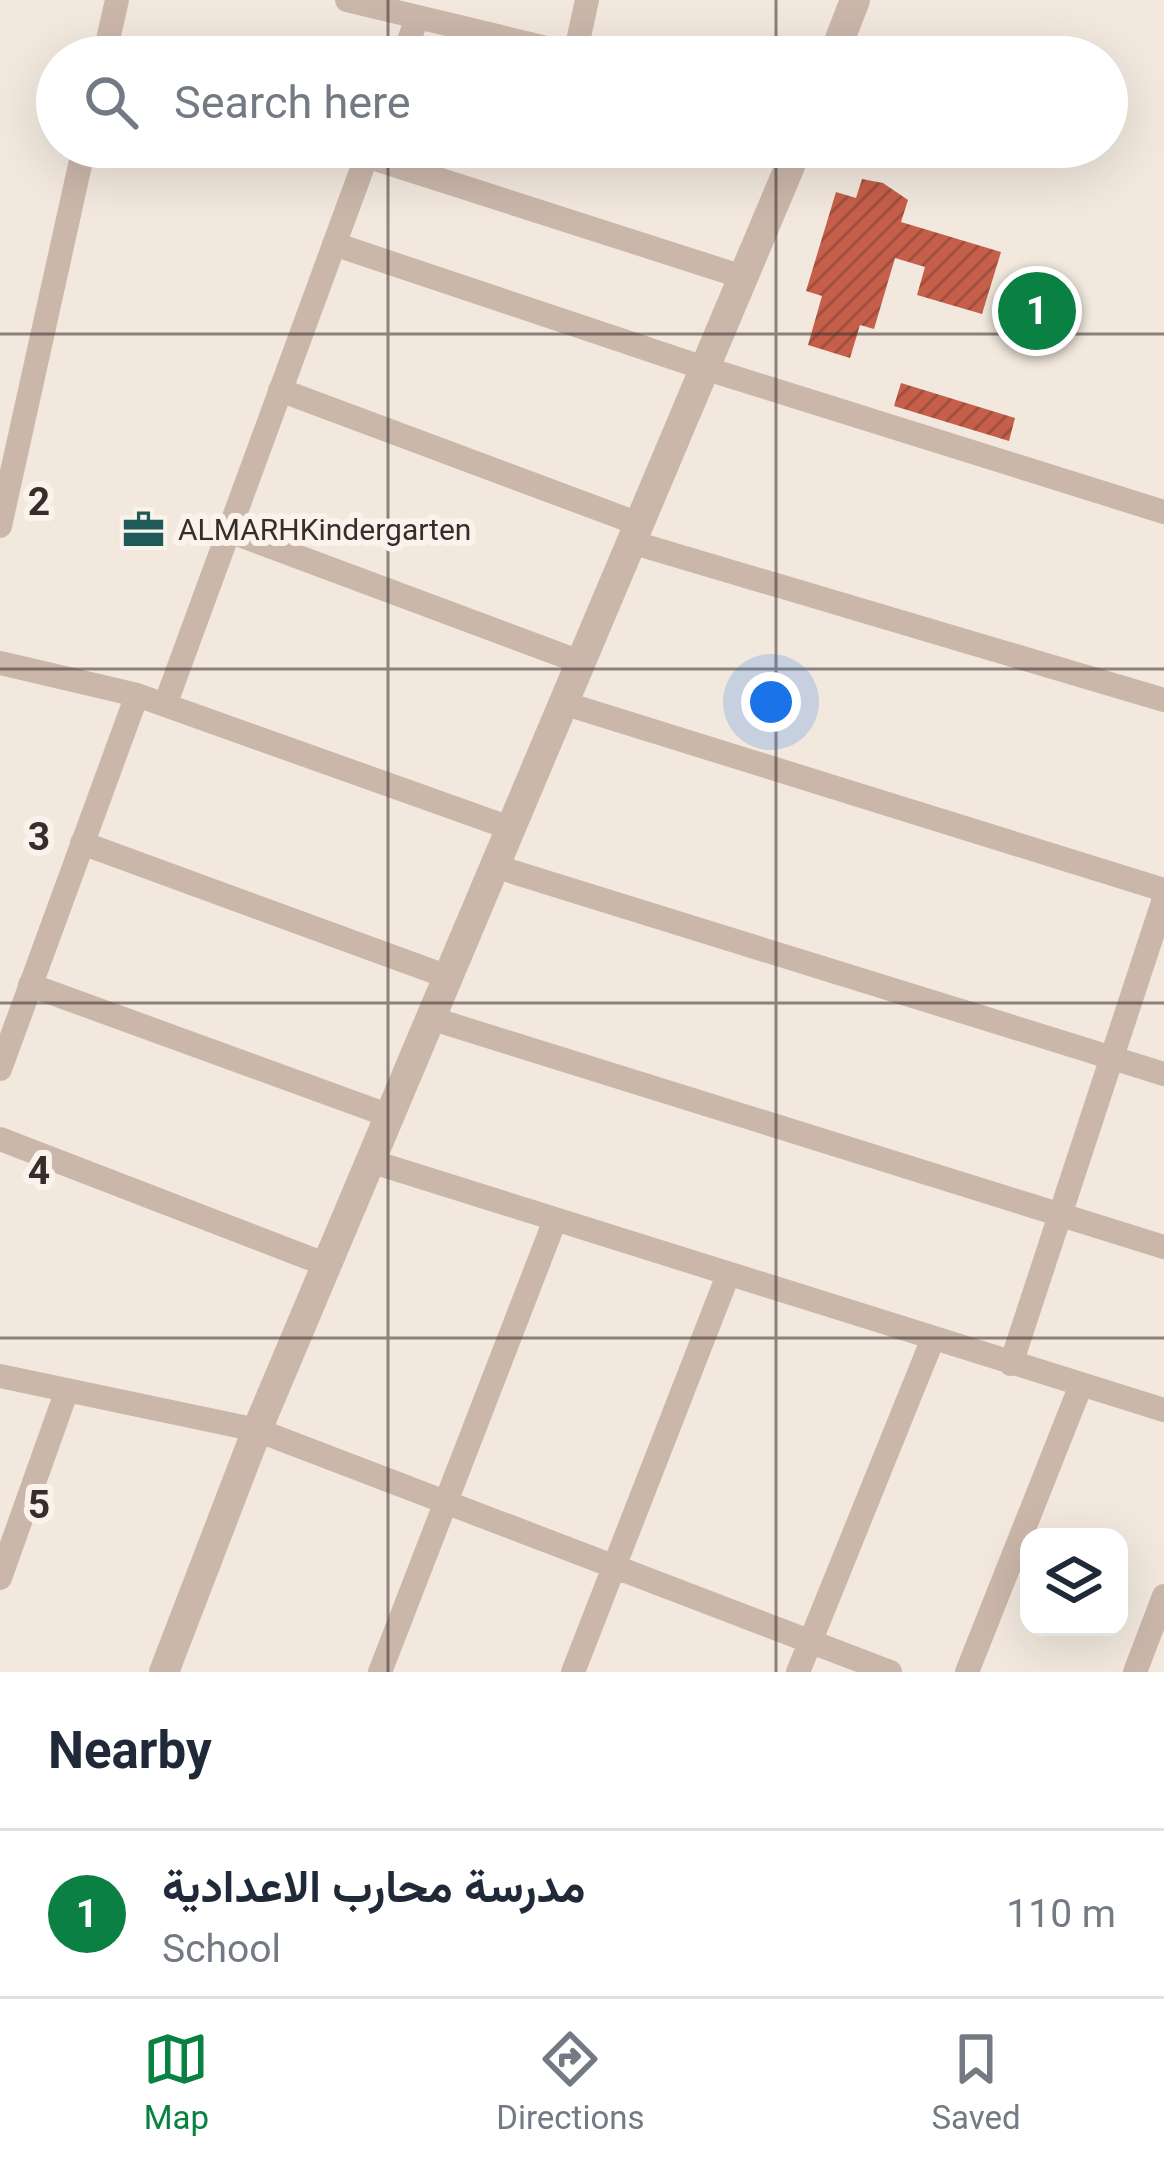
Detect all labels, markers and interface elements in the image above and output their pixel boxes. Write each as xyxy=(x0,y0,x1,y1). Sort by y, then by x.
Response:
search box xyxy=(36,36,1128,168)
icon: search xyxy=(78,69,144,135)
text: Search here xyxy=(174,76,411,129)
pin: 1 xyxy=(998,266,1076,356)
text: 2 xyxy=(28,479,50,525)
office icon: ALMARHKindergarten xyxy=(121,506,167,552)
place label: ALMARHKindergarten xyxy=(178,512,471,547)
your location xyxy=(741,672,801,732)
text: 3 xyxy=(28,814,50,860)
text: 4 xyxy=(28,1148,50,1194)
text: 5 xyxy=(28,1482,50,1528)
map controls xyxy=(1020,1528,1128,1636)
button: layers xyxy=(1020,1528,1128,1636)
text: Nearby xyxy=(48,1721,212,1780)
text: مدرسة محارب الاعدادية xyxy=(162,1860,585,1913)
text: 1 xyxy=(76,1891,98,1937)
text: 110 m xyxy=(1006,1891,1116,1937)
text: School xyxy=(162,1926,281,1972)
tab: Map xyxy=(143,2026,209,2137)
tab: Directions xyxy=(496,2026,645,2137)
tab: Saved xyxy=(931,2026,1021,2137)

